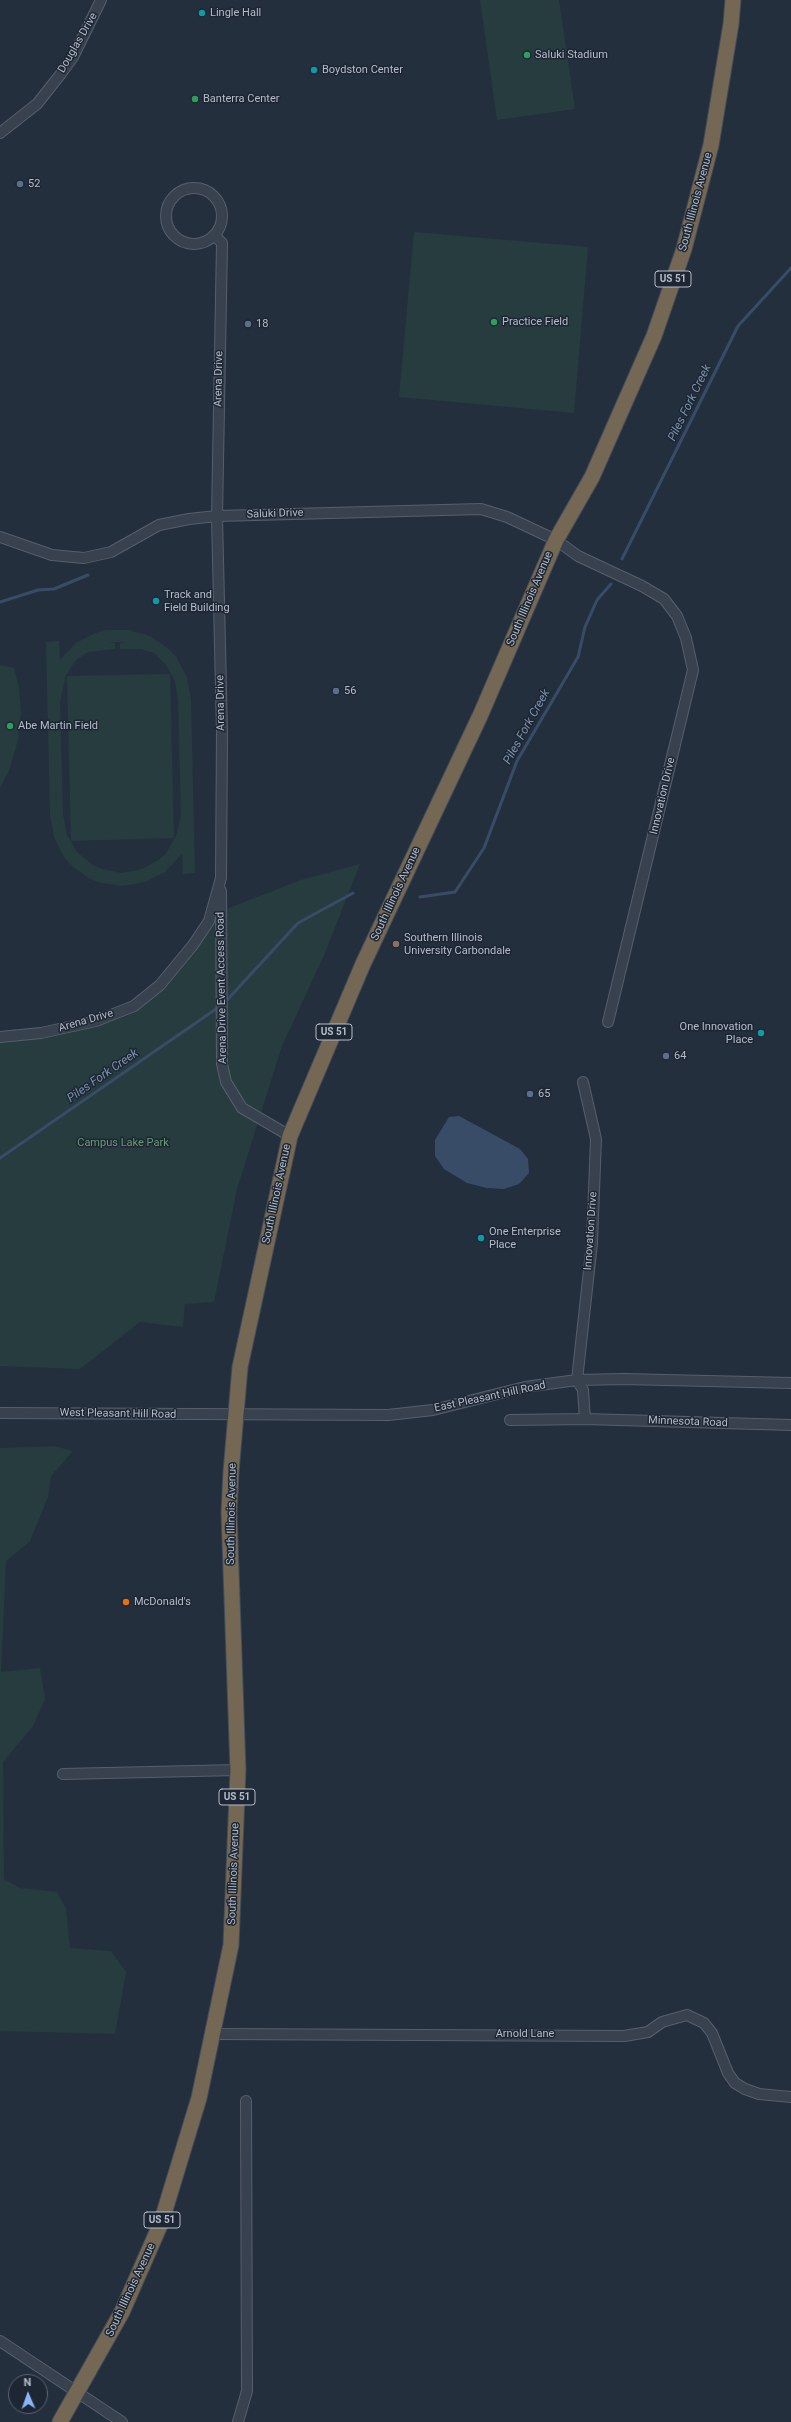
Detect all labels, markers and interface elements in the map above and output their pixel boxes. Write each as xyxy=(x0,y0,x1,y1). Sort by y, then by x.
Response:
place label: Lingle Hall xyxy=(210,6,261,20)
marker: Lingle Hall xyxy=(197,8,207,18)
street label: Douglas Drive xyxy=(55,10,101,76)
place label: Saluki Stadium xyxy=(535,48,608,62)
marker: Saluki Stadium xyxy=(522,50,532,60)
place label: Boydston Center xyxy=(322,63,403,77)
marker: Boydston Center xyxy=(309,65,319,75)
place label: Banterra Center xyxy=(203,92,280,106)
marker: Banterra Center xyxy=(190,94,200,104)
street label: South Illinois Avenue xyxy=(676,151,716,253)
place label: 52 xyxy=(28,177,40,191)
marker: 52 xyxy=(15,179,25,189)
road number: US 51 xyxy=(655,271,691,287)
place label: Practice Field xyxy=(502,315,568,329)
place label: 18 xyxy=(256,317,268,331)
marker: Practice Field xyxy=(489,317,499,327)
marker: 18 xyxy=(243,319,253,329)
street label: Arena Drive xyxy=(212,351,226,407)
water label: Piles Fork Creek xyxy=(665,362,715,444)
street label: Saluki Drive xyxy=(246,506,304,522)
street label: South Illinois Avenue xyxy=(504,550,556,648)
place label: Track and Field Building xyxy=(164,588,230,614)
marker: Track and Field Building xyxy=(151,596,161,606)
street label: Arena Drive xyxy=(214,675,228,731)
place label: 56 xyxy=(344,684,356,698)
marker: 56 xyxy=(331,686,341,696)
water label: Piles Fork Creek xyxy=(500,687,554,767)
place label: Abe Martin Field xyxy=(18,719,98,733)
marker: Abe Martin Field xyxy=(5,721,15,731)
street label: Innovation Drive xyxy=(648,756,678,836)
street label: South Illinois Avenue xyxy=(369,845,423,943)
street label: Arena Drive Event Access Road xyxy=(214,912,230,1064)
place label: Southern Illinois University Carbondale xyxy=(404,931,511,957)
marker: Southern Illinois University Carbondale xyxy=(391,939,401,949)
street label: Arena Drive xyxy=(57,1007,115,1035)
place label: One Innovation Place xyxy=(680,1020,753,1046)
road number: US 51 xyxy=(316,1024,352,1040)
marker: One Innovation Place xyxy=(756,1028,766,1038)
water label: Piles Fork Creek xyxy=(65,1046,141,1106)
place label: 64 xyxy=(674,1049,686,1063)
marker: 64 xyxy=(661,1051,671,1061)
place label: 65 xyxy=(538,1087,550,1101)
marker: 65 xyxy=(525,1089,535,1099)
park label: Campus Lake Park xyxy=(77,1136,169,1150)
street label: South Illinois Avenue xyxy=(260,1143,294,1245)
street label: Innovation Drive xyxy=(582,1191,600,1271)
place label: One Enterprise Place xyxy=(489,1225,561,1251)
marker: One Enterprise Place xyxy=(476,1233,486,1243)
street label: East Pleasant Hill Road xyxy=(433,1379,547,1415)
street label: West Pleasant Hill Road xyxy=(60,1406,176,1422)
street label: Minnesota Road xyxy=(648,1414,728,1430)
street label: South Illinois Avenue xyxy=(225,1463,239,1565)
place label: McDonald's xyxy=(134,1595,191,1609)
marker: McDonald's xyxy=(121,1597,131,1607)
road number: US 51 xyxy=(219,1789,255,1805)
street label: South Illinois Avenue xyxy=(226,1823,242,1925)
street label: Arnold Lane xyxy=(496,2027,554,2041)
road number: US 51 xyxy=(144,2212,180,2228)
street label: South Illinois Avenue xyxy=(104,2241,158,2339)
north arrow xyxy=(8,2374,48,2414)
text: N xyxy=(23,2376,32,2389)

